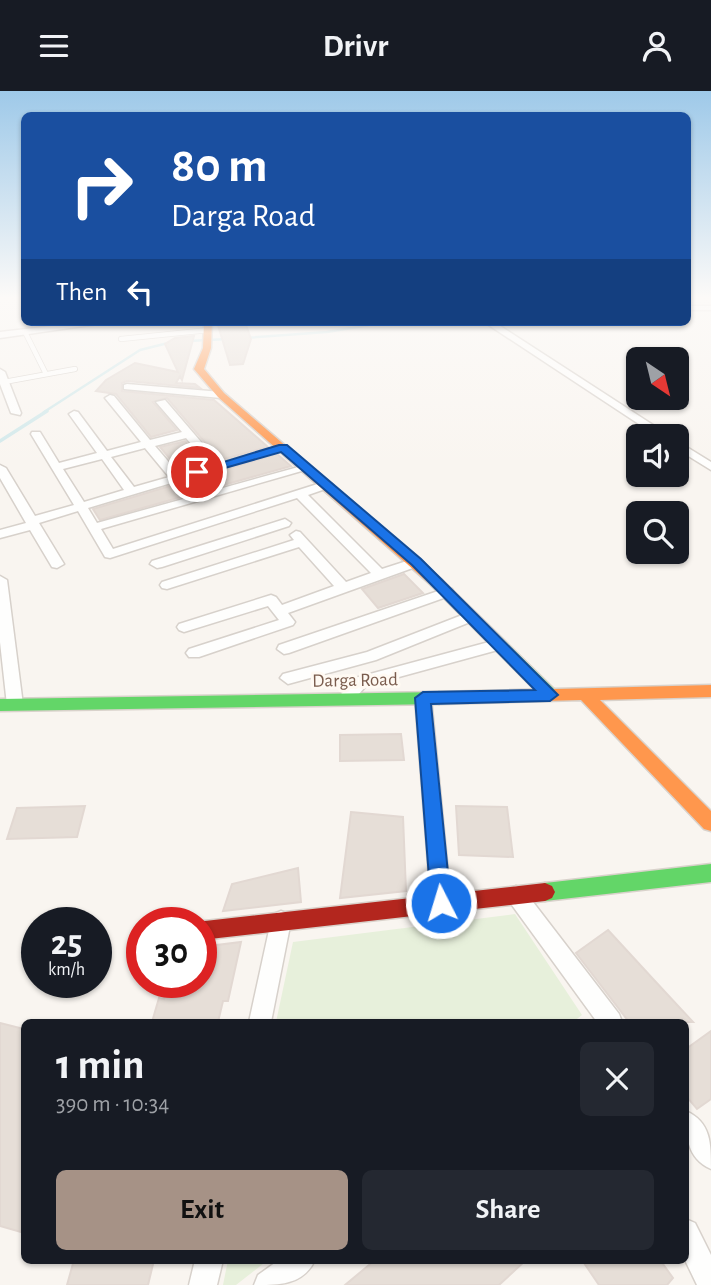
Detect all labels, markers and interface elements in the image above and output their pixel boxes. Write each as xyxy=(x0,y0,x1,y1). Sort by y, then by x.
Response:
icon: menu xyxy=(35,27,73,65)
icon: person xyxy=(638,27,676,65)
text: Drivr xyxy=(323,30,388,62)
icon: right xyxy=(56,140,147,231)
text: 80 m xyxy=(171,142,268,191)
text: Darga Road xyxy=(171,200,315,232)
icon: left xyxy=(121,273,159,311)
text: Then xyxy=(56,279,107,305)
north arrow xyxy=(626,347,690,409)
map controls xyxy=(626,347,689,564)
button: sound xyxy=(626,424,689,487)
pin xyxy=(167,442,227,502)
icon: arrive xyxy=(178,453,216,491)
button: search xyxy=(626,501,689,564)
street label: Darga Road xyxy=(312,670,398,691)
position arrow xyxy=(404,866,478,940)
speed limit sign: 30 xyxy=(126,907,217,998)
text: 25 xyxy=(51,926,82,961)
text: km/h xyxy=(48,961,85,979)
button: close xyxy=(580,1042,654,1116)
text: 1 min xyxy=(56,1044,145,1086)
text: 390 m · 10:34 xyxy=(56,1093,169,1116)
button: Exit xyxy=(56,1170,348,1250)
button: Share xyxy=(362,1170,654,1250)

